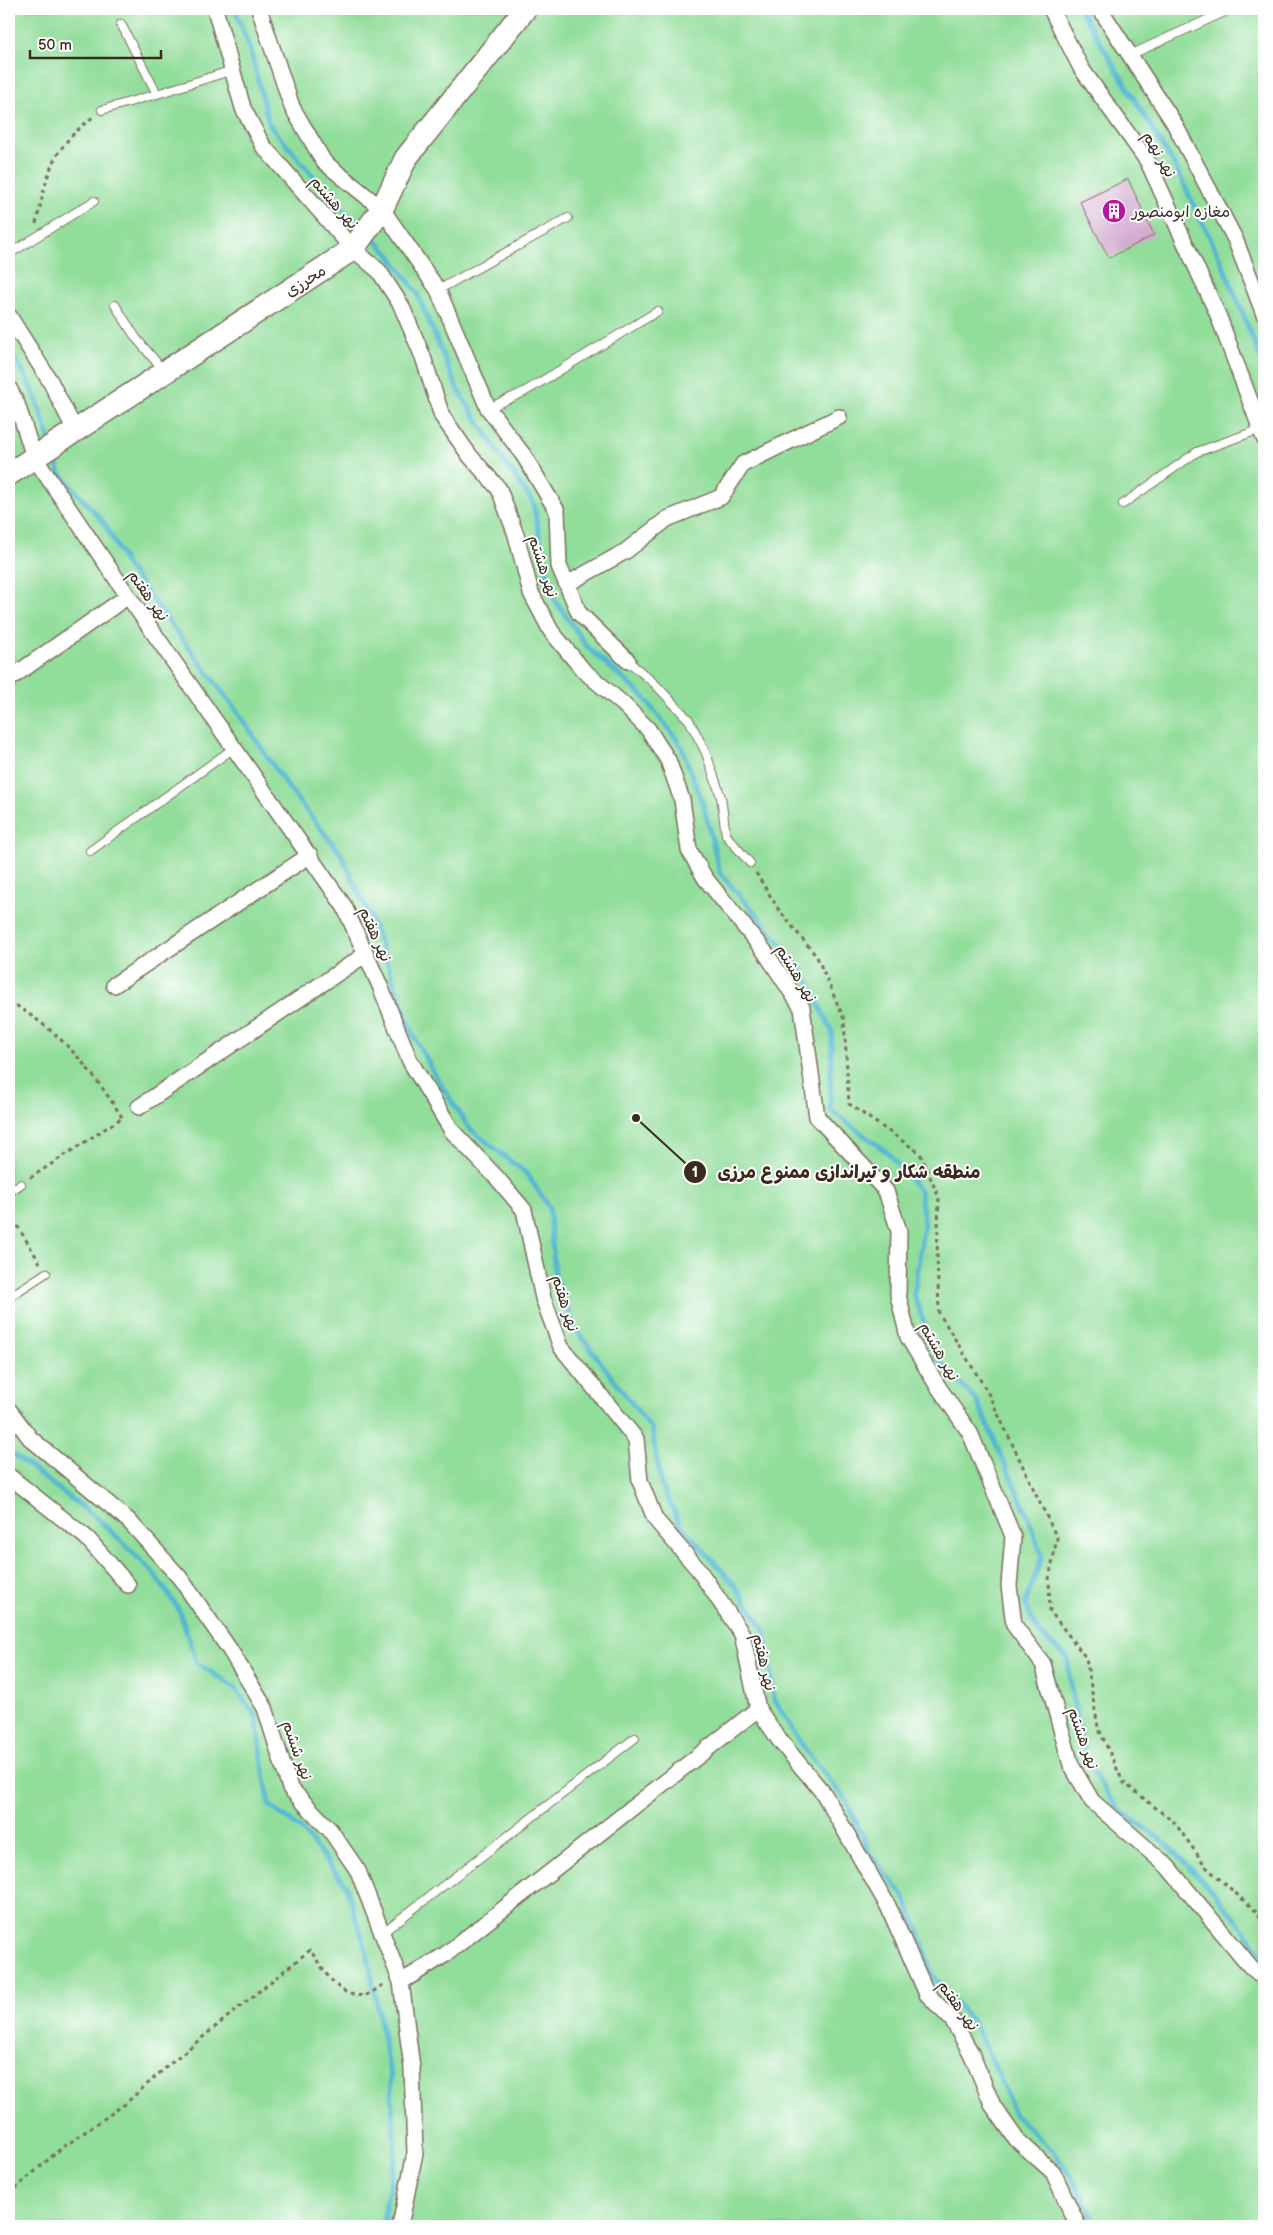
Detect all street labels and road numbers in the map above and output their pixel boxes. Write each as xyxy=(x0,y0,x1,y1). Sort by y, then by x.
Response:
street label: نهر نهم xyxy=(1136,128,1179,182)
street label: نهر هشتم xyxy=(304,172,362,235)
street label: محرزی xyxy=(282,261,330,301)
street label: نهر هشتم xyxy=(522,533,562,601)
street label: نهر هفتم xyxy=(122,567,172,626)
street label: نهر هفتم xyxy=(352,904,395,966)
street label: نهر هشتم xyxy=(769,941,820,1007)
street label: نهر هفتم xyxy=(545,1273,582,1335)
street label: نهر هشتم xyxy=(913,1319,963,1386)
street label: نهر هفتم xyxy=(746,1632,779,1693)
street label: نهر هشتم xyxy=(1061,1705,1102,1773)
street label: نهر ششم xyxy=(276,1718,316,1783)
street label: نهر هفتم xyxy=(931,1977,983,2036)

